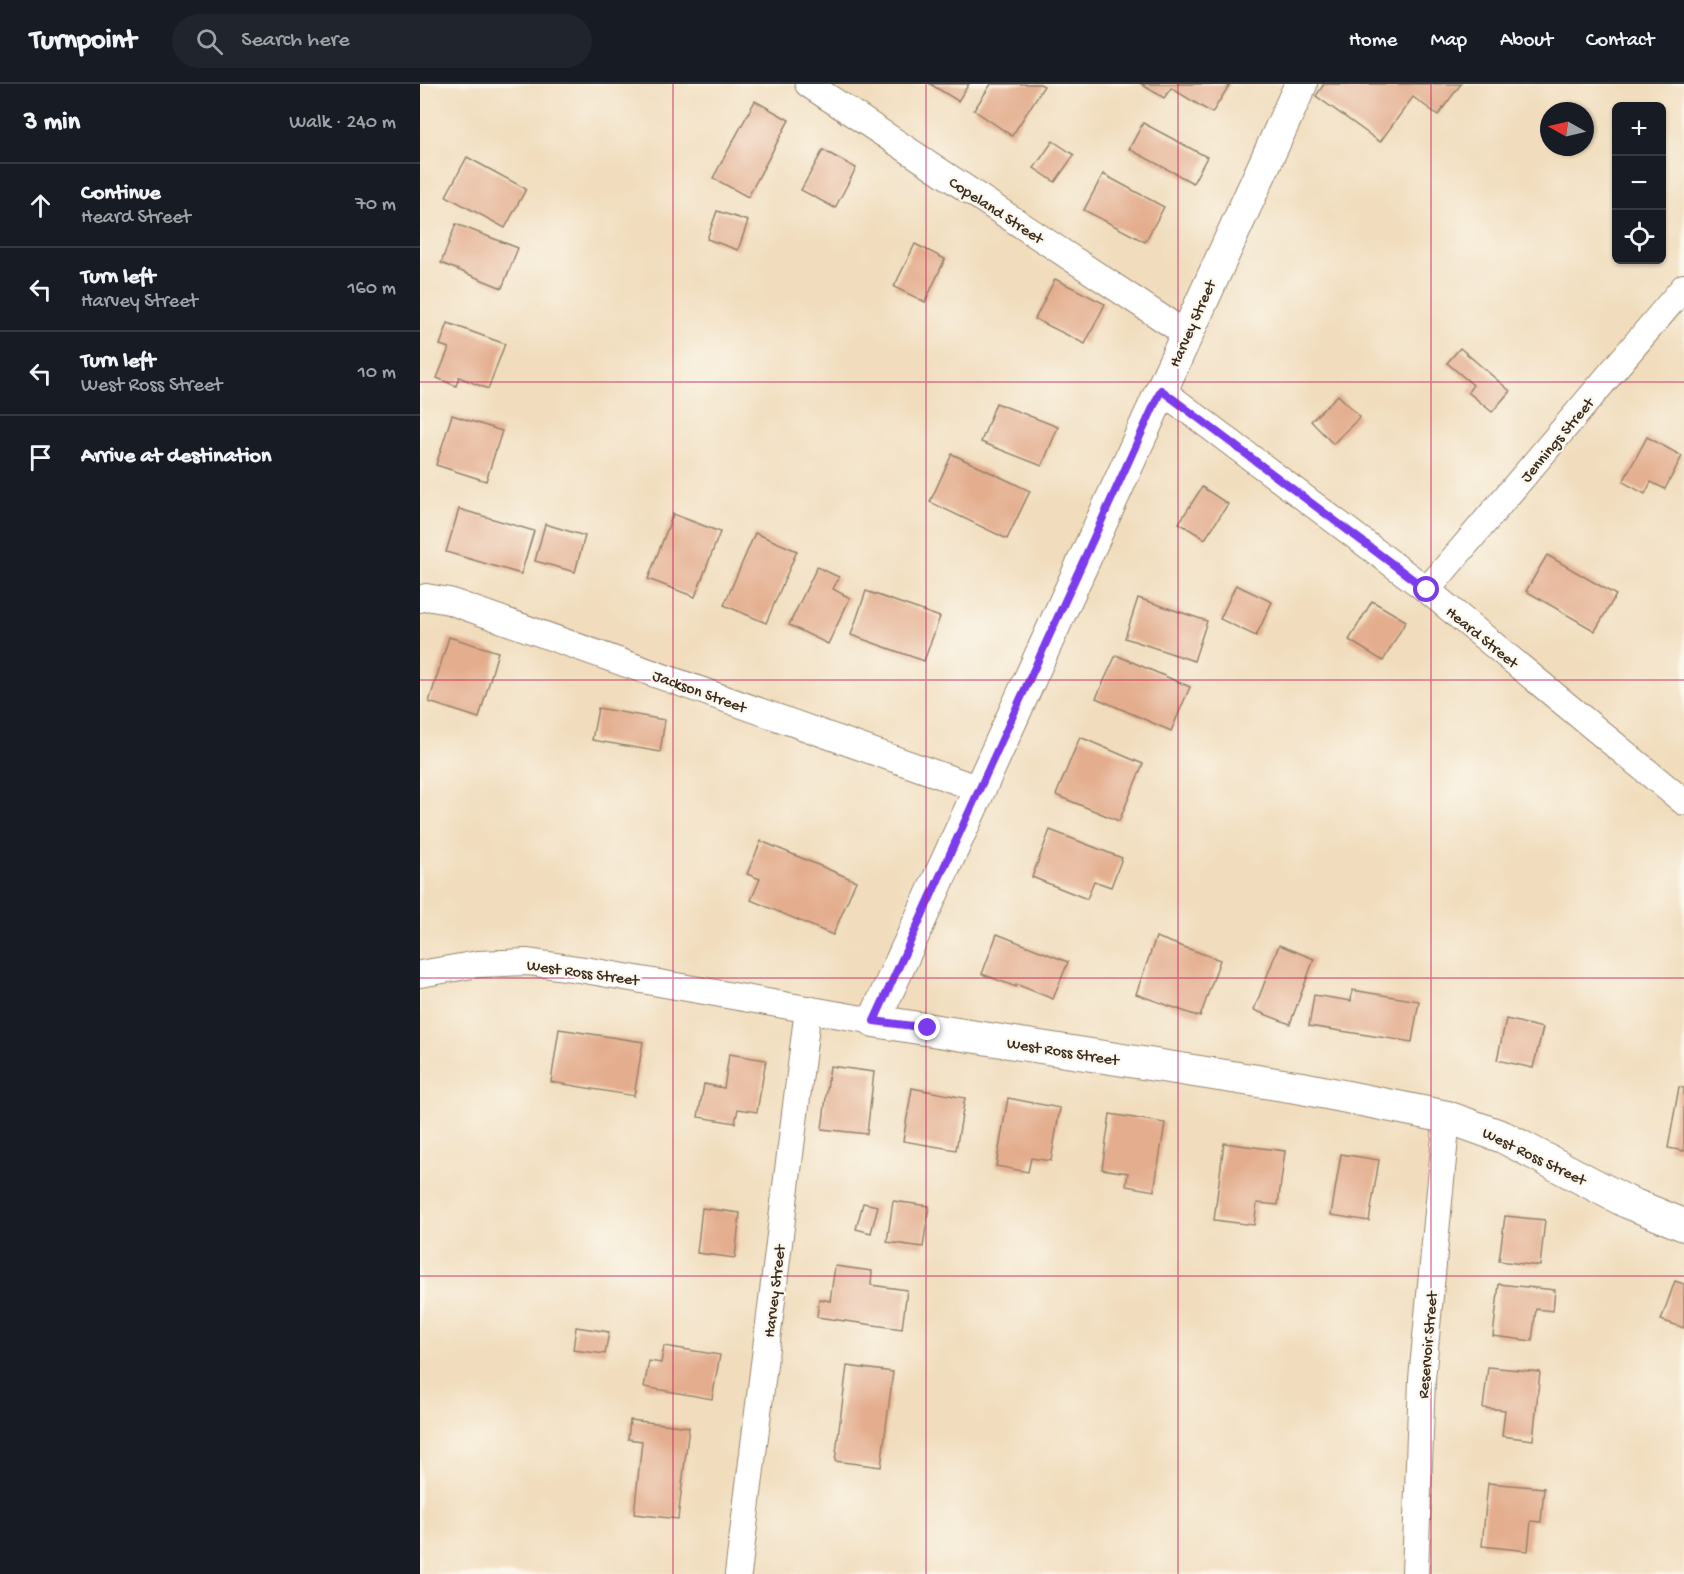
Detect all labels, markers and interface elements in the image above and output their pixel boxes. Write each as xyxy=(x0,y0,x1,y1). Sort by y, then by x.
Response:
search box xyxy=(172,14,592,68)
text: Turnpoint xyxy=(30,25,136,58)
icon: search xyxy=(193,25,226,58)
text: Search here xyxy=(241,28,350,54)
text: Home xyxy=(1349,29,1397,54)
text: Map xyxy=(1430,29,1467,54)
text: About xyxy=(1500,29,1553,54)
text: Contact xyxy=(1586,29,1654,54)
north arrow xyxy=(1540,102,1594,156)
map controls xyxy=(1612,102,1666,264)
button: + xyxy=(1612,102,1666,156)
text: 3 min xyxy=(24,108,80,139)
text: Walk · 240 m xyxy=(289,112,396,135)
button: − xyxy=(1612,156,1666,210)
street label: Copeland Street xyxy=(944,174,1047,250)
text: Continue xyxy=(81,181,161,207)
icon: ahead xyxy=(24,189,57,222)
text: 70 m xyxy=(355,194,396,217)
text: Heard Street xyxy=(81,207,191,230)
button: locate xyxy=(1612,210,1666,264)
text: Turn left xyxy=(81,265,155,291)
icon: left xyxy=(24,273,57,306)
street label: Harvey Street xyxy=(1167,277,1222,371)
text: 160 m xyxy=(347,278,396,301)
text: Harvey Street xyxy=(81,291,198,314)
text: Turn left xyxy=(81,349,155,375)
icon: left xyxy=(24,357,57,390)
text: 10 m xyxy=(358,362,396,385)
text: West Ross Street xyxy=(81,375,222,398)
street label: Jennings Street xyxy=(1518,394,1600,487)
icon: arrive xyxy=(24,441,57,474)
text: Arrive at destination xyxy=(81,444,271,470)
route start xyxy=(1413,576,1439,602)
street label: Heard Street xyxy=(1441,604,1522,675)
street label: Jackson Street xyxy=(649,668,750,720)
street label: West Ross Street xyxy=(525,957,641,992)
route end xyxy=(914,1014,940,1040)
street label: West Ross Street xyxy=(1005,1035,1121,1072)
street label: West Ross Street xyxy=(1479,1125,1590,1192)
street label: Harvey Street xyxy=(761,1243,792,1339)
street label: Reservoir Street xyxy=(1415,1290,1444,1400)

